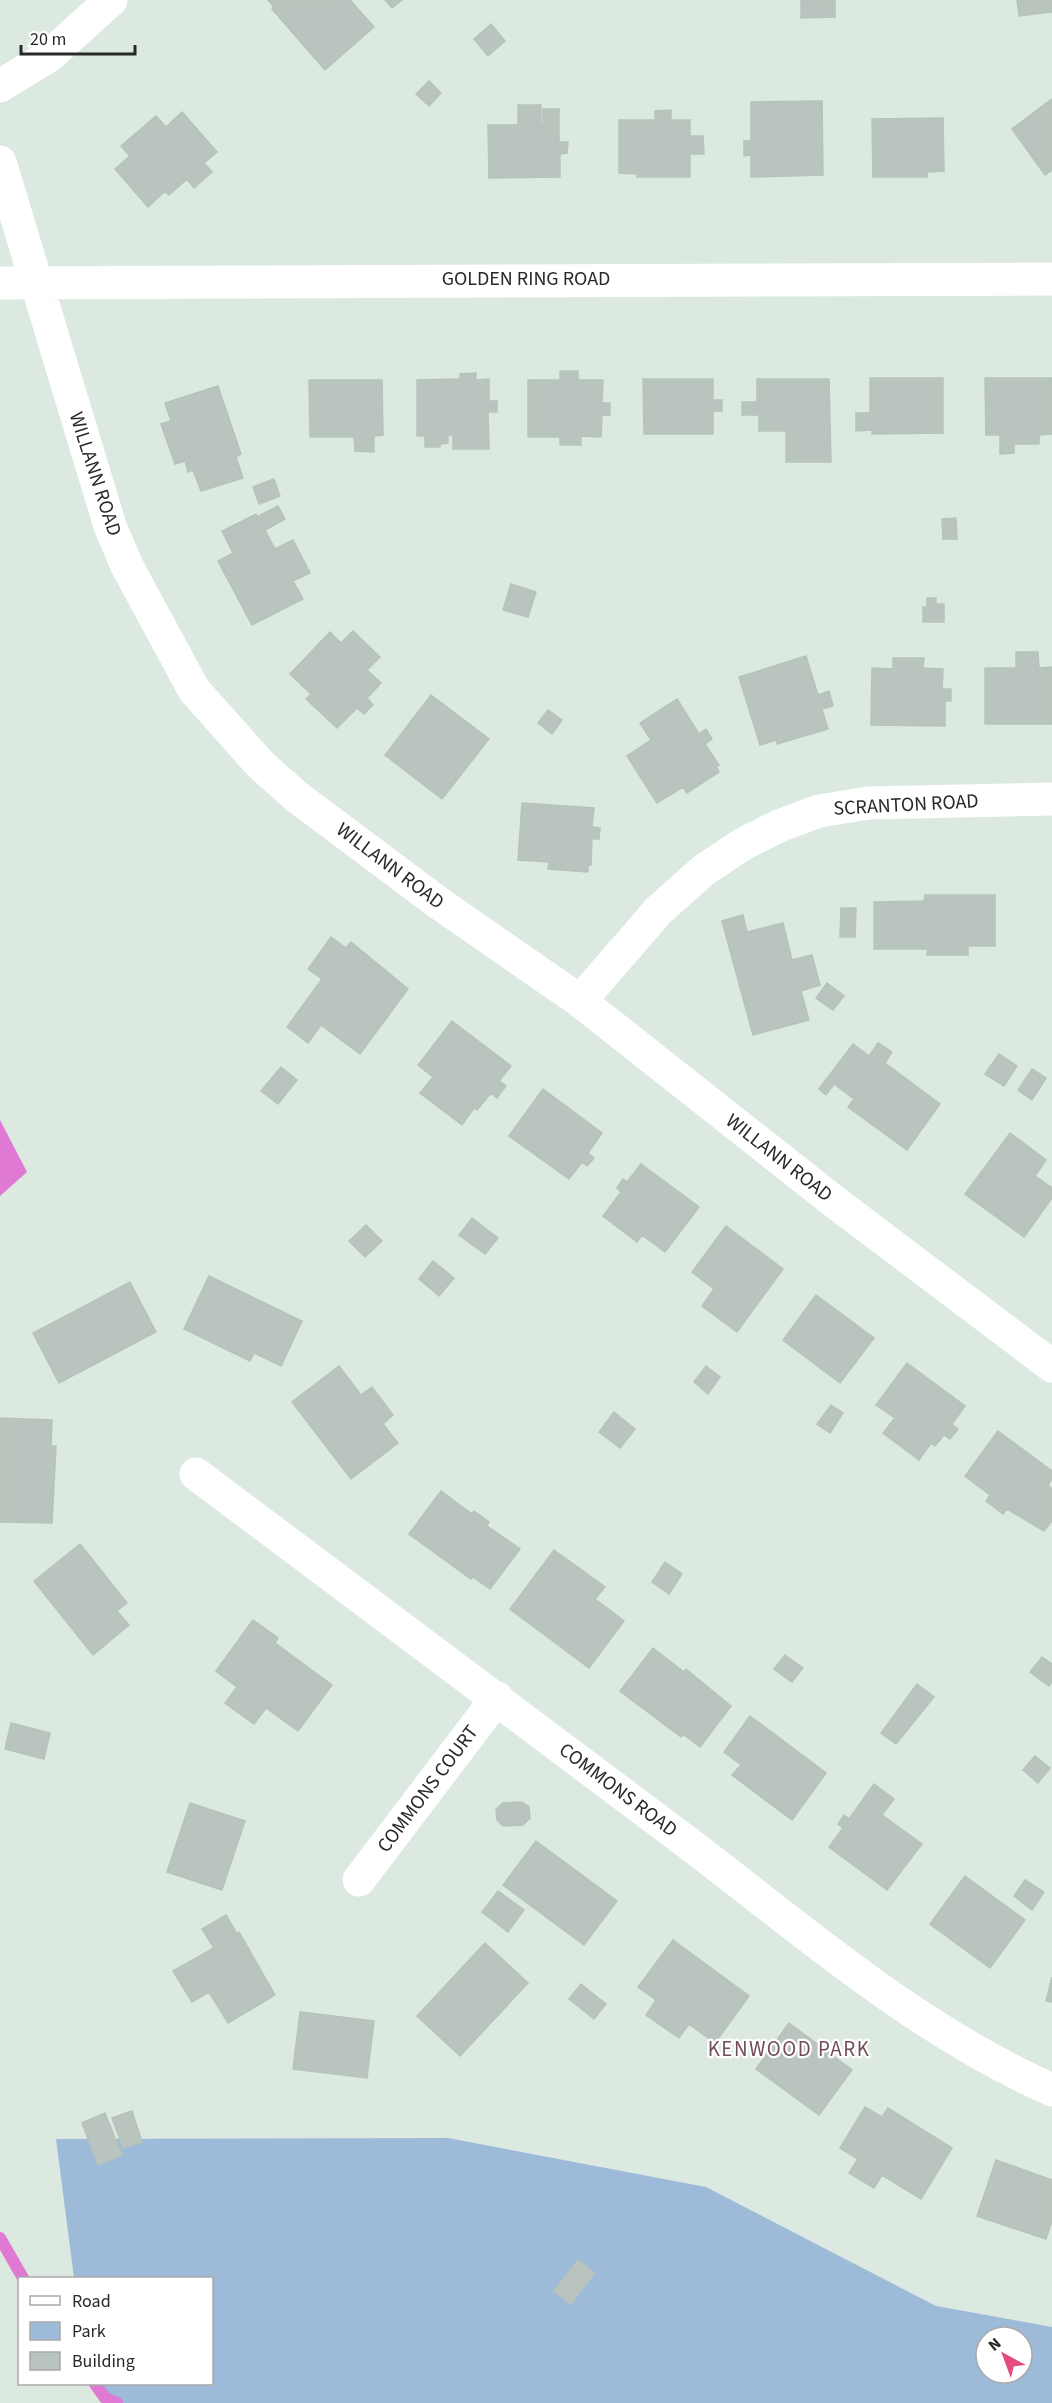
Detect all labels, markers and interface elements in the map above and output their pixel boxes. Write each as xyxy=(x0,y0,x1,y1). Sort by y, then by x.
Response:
scale bar xyxy=(21,18,135,56)
text: 20 m xyxy=(30,27,66,52)
street label: GOLDEN RING ROAD xyxy=(442,265,610,293)
street label: WILLANN ROAD xyxy=(62,408,128,540)
street label: SCRANTON ROAD xyxy=(833,787,979,823)
street label: WILLANN ROAD xyxy=(330,816,450,916)
street label: WILLANN ROAD xyxy=(720,1107,838,1209)
street label: COMMONS COURT xyxy=(371,1719,485,1859)
street label: COMMONS ROAD xyxy=(553,1736,683,1844)
district label: KENWOOD PARK xyxy=(708,2034,870,2064)
legend xyxy=(18,2277,213,2385)
text: Road xyxy=(72,2289,111,2314)
text: Park xyxy=(72,2319,106,2344)
north arrow xyxy=(974,2325,1034,2385)
text: N xyxy=(984,2333,1006,2356)
text: Building xyxy=(72,2349,135,2374)

